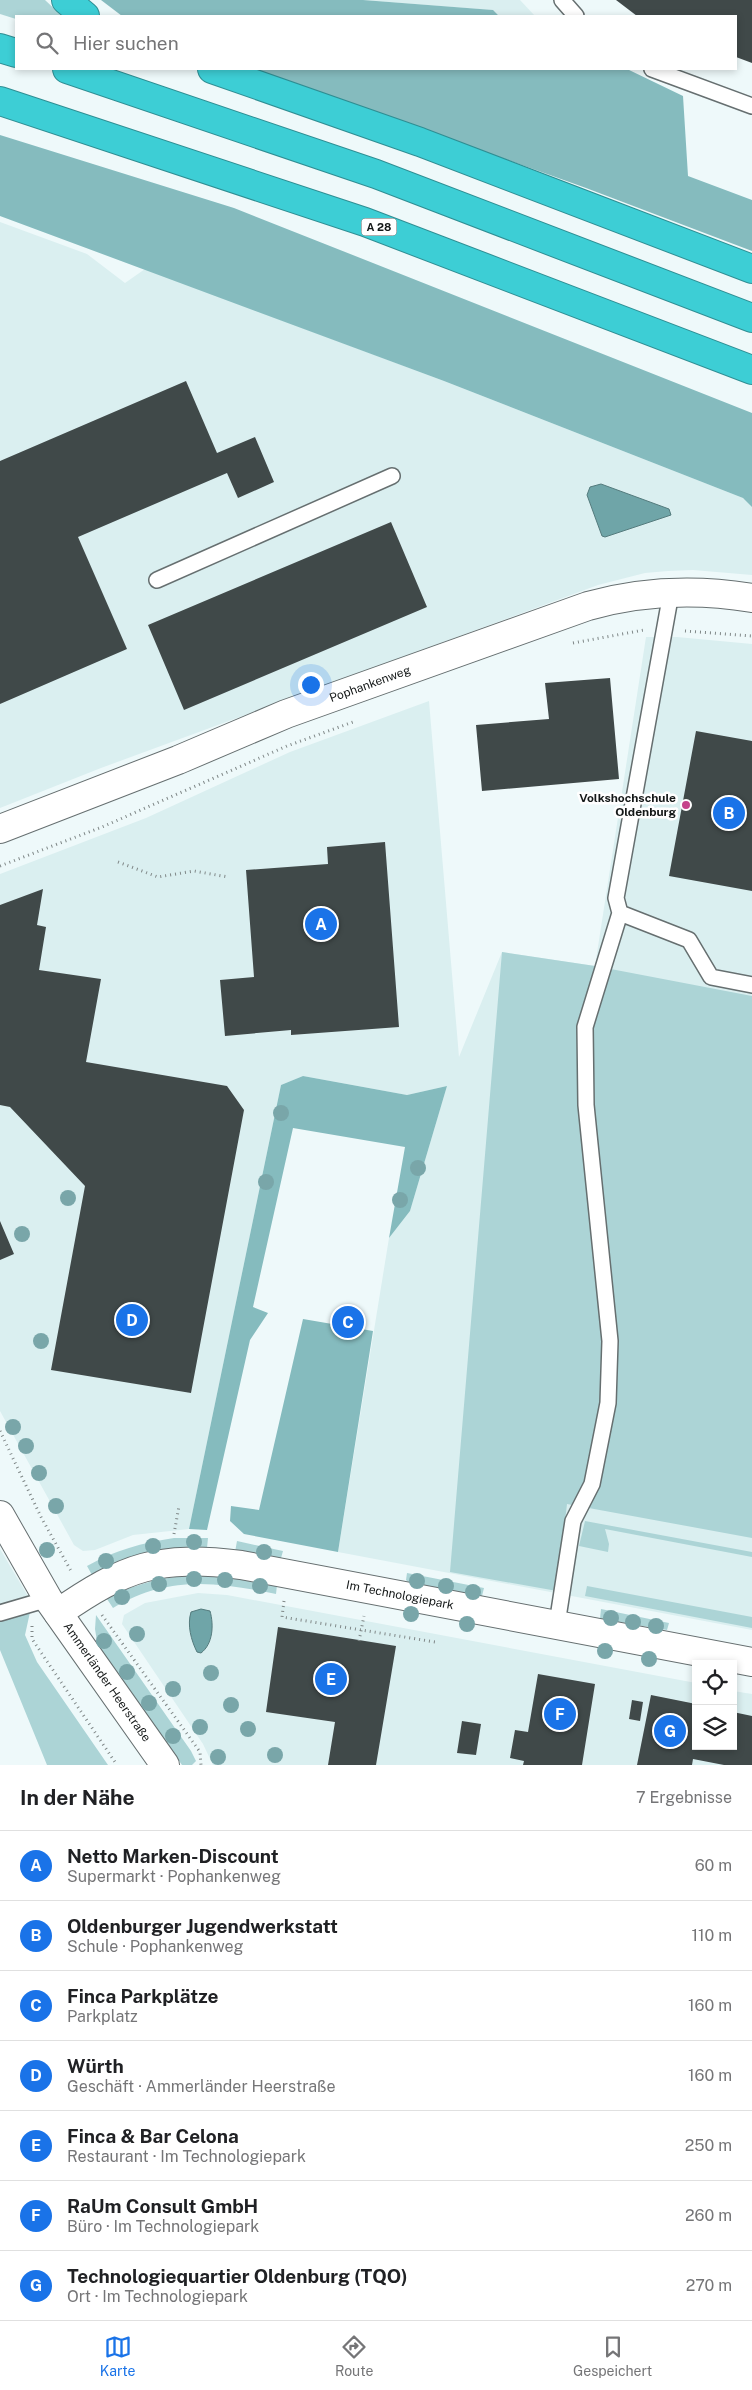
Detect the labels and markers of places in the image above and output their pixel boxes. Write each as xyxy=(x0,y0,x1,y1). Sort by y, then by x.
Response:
place label: Volkshochschule Oldenburg xyxy=(579,791,676,819)
pin: B xyxy=(713,794,745,832)
marker: Volkshochschule Oldenburg xyxy=(680,799,692,811)
pin: A xyxy=(305,905,337,943)
pin: D xyxy=(116,1301,148,1339)
pin: C xyxy=(332,1303,364,1341)
pin: E xyxy=(315,1660,347,1698)
pin: F xyxy=(544,1695,576,1733)
pin: G xyxy=(654,1712,686,1750)

